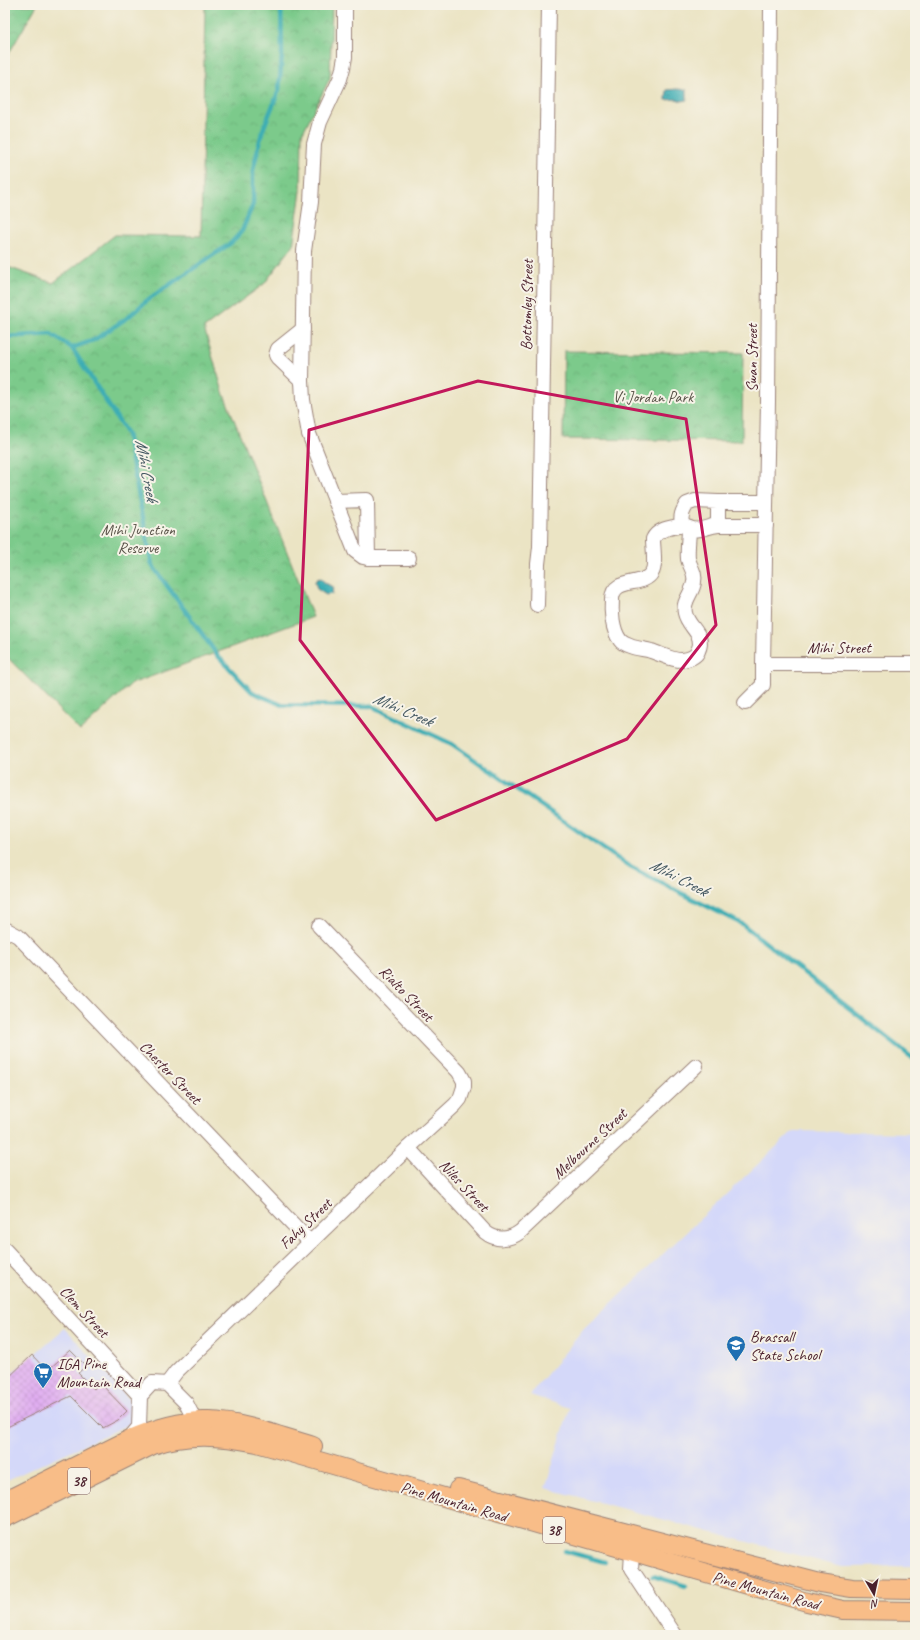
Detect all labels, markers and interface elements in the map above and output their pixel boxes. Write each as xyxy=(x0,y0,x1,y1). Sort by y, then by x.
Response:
street label: Bottomley Street xyxy=(516,258,538,351)
street label: Swan Street xyxy=(742,322,762,392)
park label: Vi Jordan Park xyxy=(613,387,694,407)
water label: Mihi Creek xyxy=(130,437,163,506)
park label: Mihi Junction Reserve xyxy=(101,520,176,558)
street label: Mihi Street xyxy=(807,638,872,658)
water label: Mihi Creek xyxy=(370,688,439,733)
water label: Mihi Creek xyxy=(646,854,715,903)
street label: Rialto Street xyxy=(375,962,439,1027)
street label: Chester Street xyxy=(135,1037,207,1110)
street label: Melbourne Street xyxy=(548,1103,632,1183)
street label: Niles Street xyxy=(435,1155,495,1217)
street label: Fahy Street xyxy=(275,1193,337,1254)
street label: Clem Street xyxy=(55,1282,114,1343)
place label: Brassall State School xyxy=(750,1327,823,1365)
school or university icon: Brassall State School xyxy=(725,1334,747,1362)
place label: IGA Pine Mountain Road xyxy=(57,1354,143,1392)
supermarket icon: IGA Pine Mountain Road xyxy=(32,1361,54,1389)
road number: 38 xyxy=(68,1468,90,1494)
street label: Pine Mountain Road xyxy=(398,1477,512,1527)
road number: 38 xyxy=(543,1517,565,1543)
street label: Pine Mountain Road xyxy=(710,1567,824,1616)
north arrow xyxy=(854,1574,894,1614)
text: N xyxy=(869,1596,880,1612)

